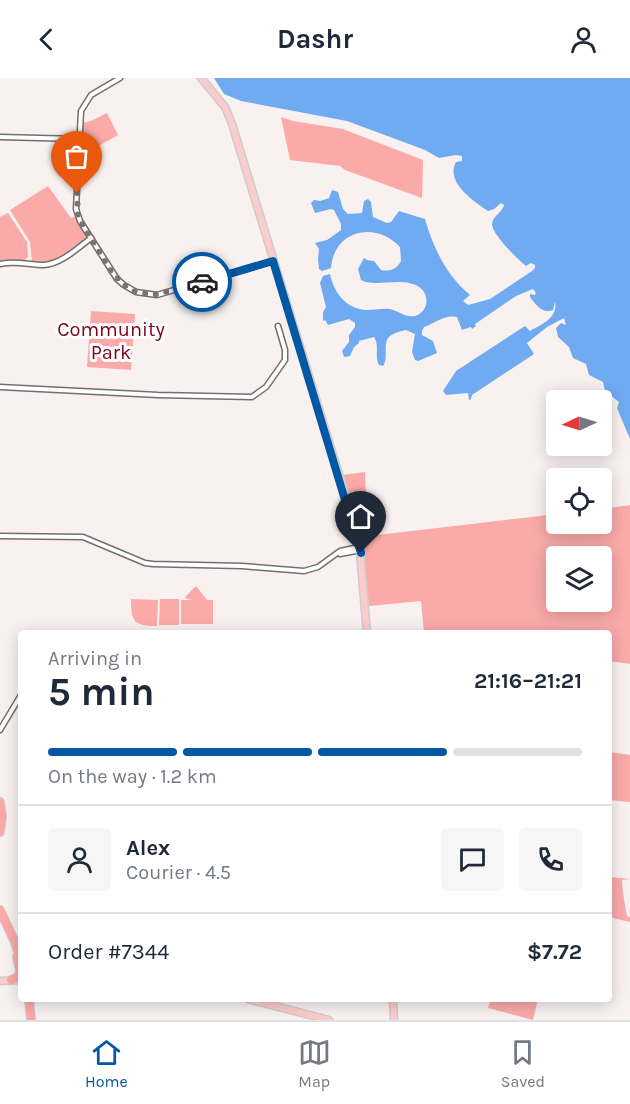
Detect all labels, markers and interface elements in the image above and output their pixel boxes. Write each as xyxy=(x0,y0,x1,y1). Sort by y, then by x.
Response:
icon: back xyxy=(30,23,63,56)
text: Dashr xyxy=(277,23,353,55)
icon: person xyxy=(567,23,600,56)
pin xyxy=(51,131,102,193)
icon: bag xyxy=(60,140,93,173)
courier xyxy=(172,252,232,312)
icon: car xyxy=(186,266,219,299)
park label: Community Park xyxy=(57,318,165,364)
north arrow xyxy=(546,390,612,456)
map controls xyxy=(546,390,612,612)
button: locate xyxy=(546,468,612,534)
pin xyxy=(335,491,386,553)
icon: home xyxy=(344,500,377,533)
button: layers xyxy=(546,546,612,612)
text: Arriving in xyxy=(48,647,142,670)
text: 21:16–21:21 xyxy=(474,668,582,694)
text: 5 min xyxy=(48,669,155,715)
text: On the way · 1.2 km xyxy=(48,765,217,788)
button: person xyxy=(48,828,111,891)
button: chat xyxy=(441,828,504,891)
button: phone xyxy=(519,828,582,891)
text: Alex xyxy=(126,835,170,861)
text: Courier · 4.5 xyxy=(126,861,231,884)
text: Order #7344 xyxy=(48,939,169,965)
text: $7.72 xyxy=(527,939,582,965)
tab: Home xyxy=(85,1036,128,1091)
tab: Map xyxy=(298,1036,331,1091)
tab: Saved xyxy=(501,1036,545,1091)

